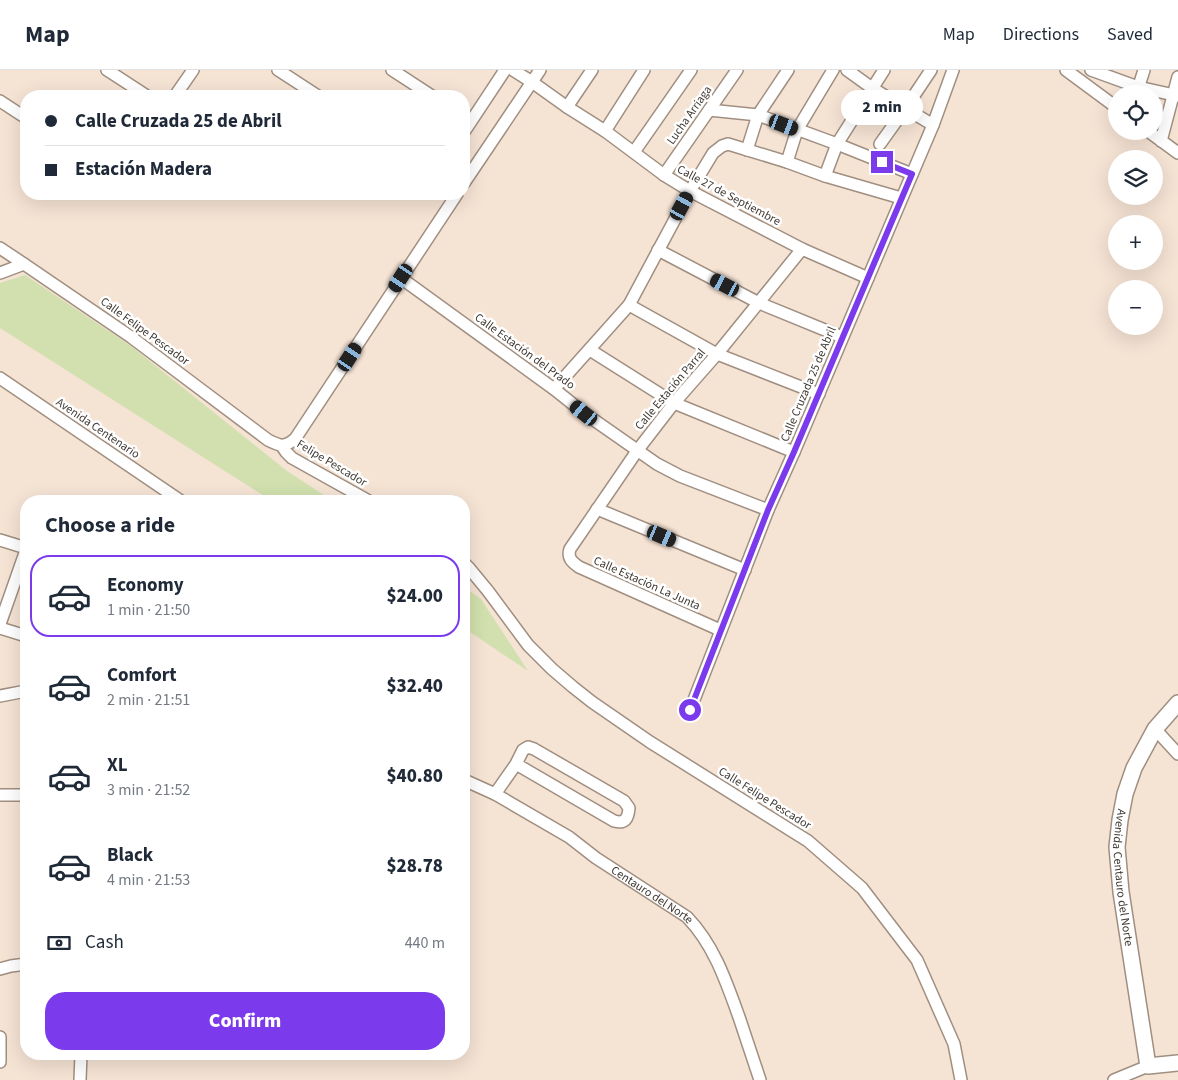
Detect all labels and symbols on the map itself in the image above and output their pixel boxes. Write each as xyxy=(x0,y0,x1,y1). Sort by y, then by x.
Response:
street label: Lucha Arriaga xyxy=(663,82,716,148)
callout: 2 min xyxy=(841,89,923,124)
car xyxy=(767,113,800,137)
route end xyxy=(871,151,893,173)
street label: Calle 27 de Septiembre xyxy=(674,161,784,230)
car xyxy=(668,189,695,223)
car xyxy=(386,261,415,295)
car xyxy=(708,272,741,298)
street label: Calle Felipe Pescador xyxy=(97,293,193,370)
street label: Calle Estación del Prado xyxy=(471,309,578,394)
street label: Calle Cruzada 25 de Abril xyxy=(776,324,840,444)
car xyxy=(335,340,364,374)
street label: Calle Estación Parral xyxy=(631,345,710,434)
street label: Avenida Centenario xyxy=(52,394,143,463)
car xyxy=(567,398,600,428)
street label: Felipe Pescador xyxy=(294,436,371,491)
car xyxy=(645,523,678,549)
street label: Calle Estación La Junta xyxy=(591,552,703,615)
route start xyxy=(679,699,701,721)
street label: Calle Felipe Pescador xyxy=(715,763,815,834)
street label: Avenida Centauro del Norte xyxy=(1108,808,1137,947)
street label: Centauro del Norte xyxy=(608,862,697,928)

